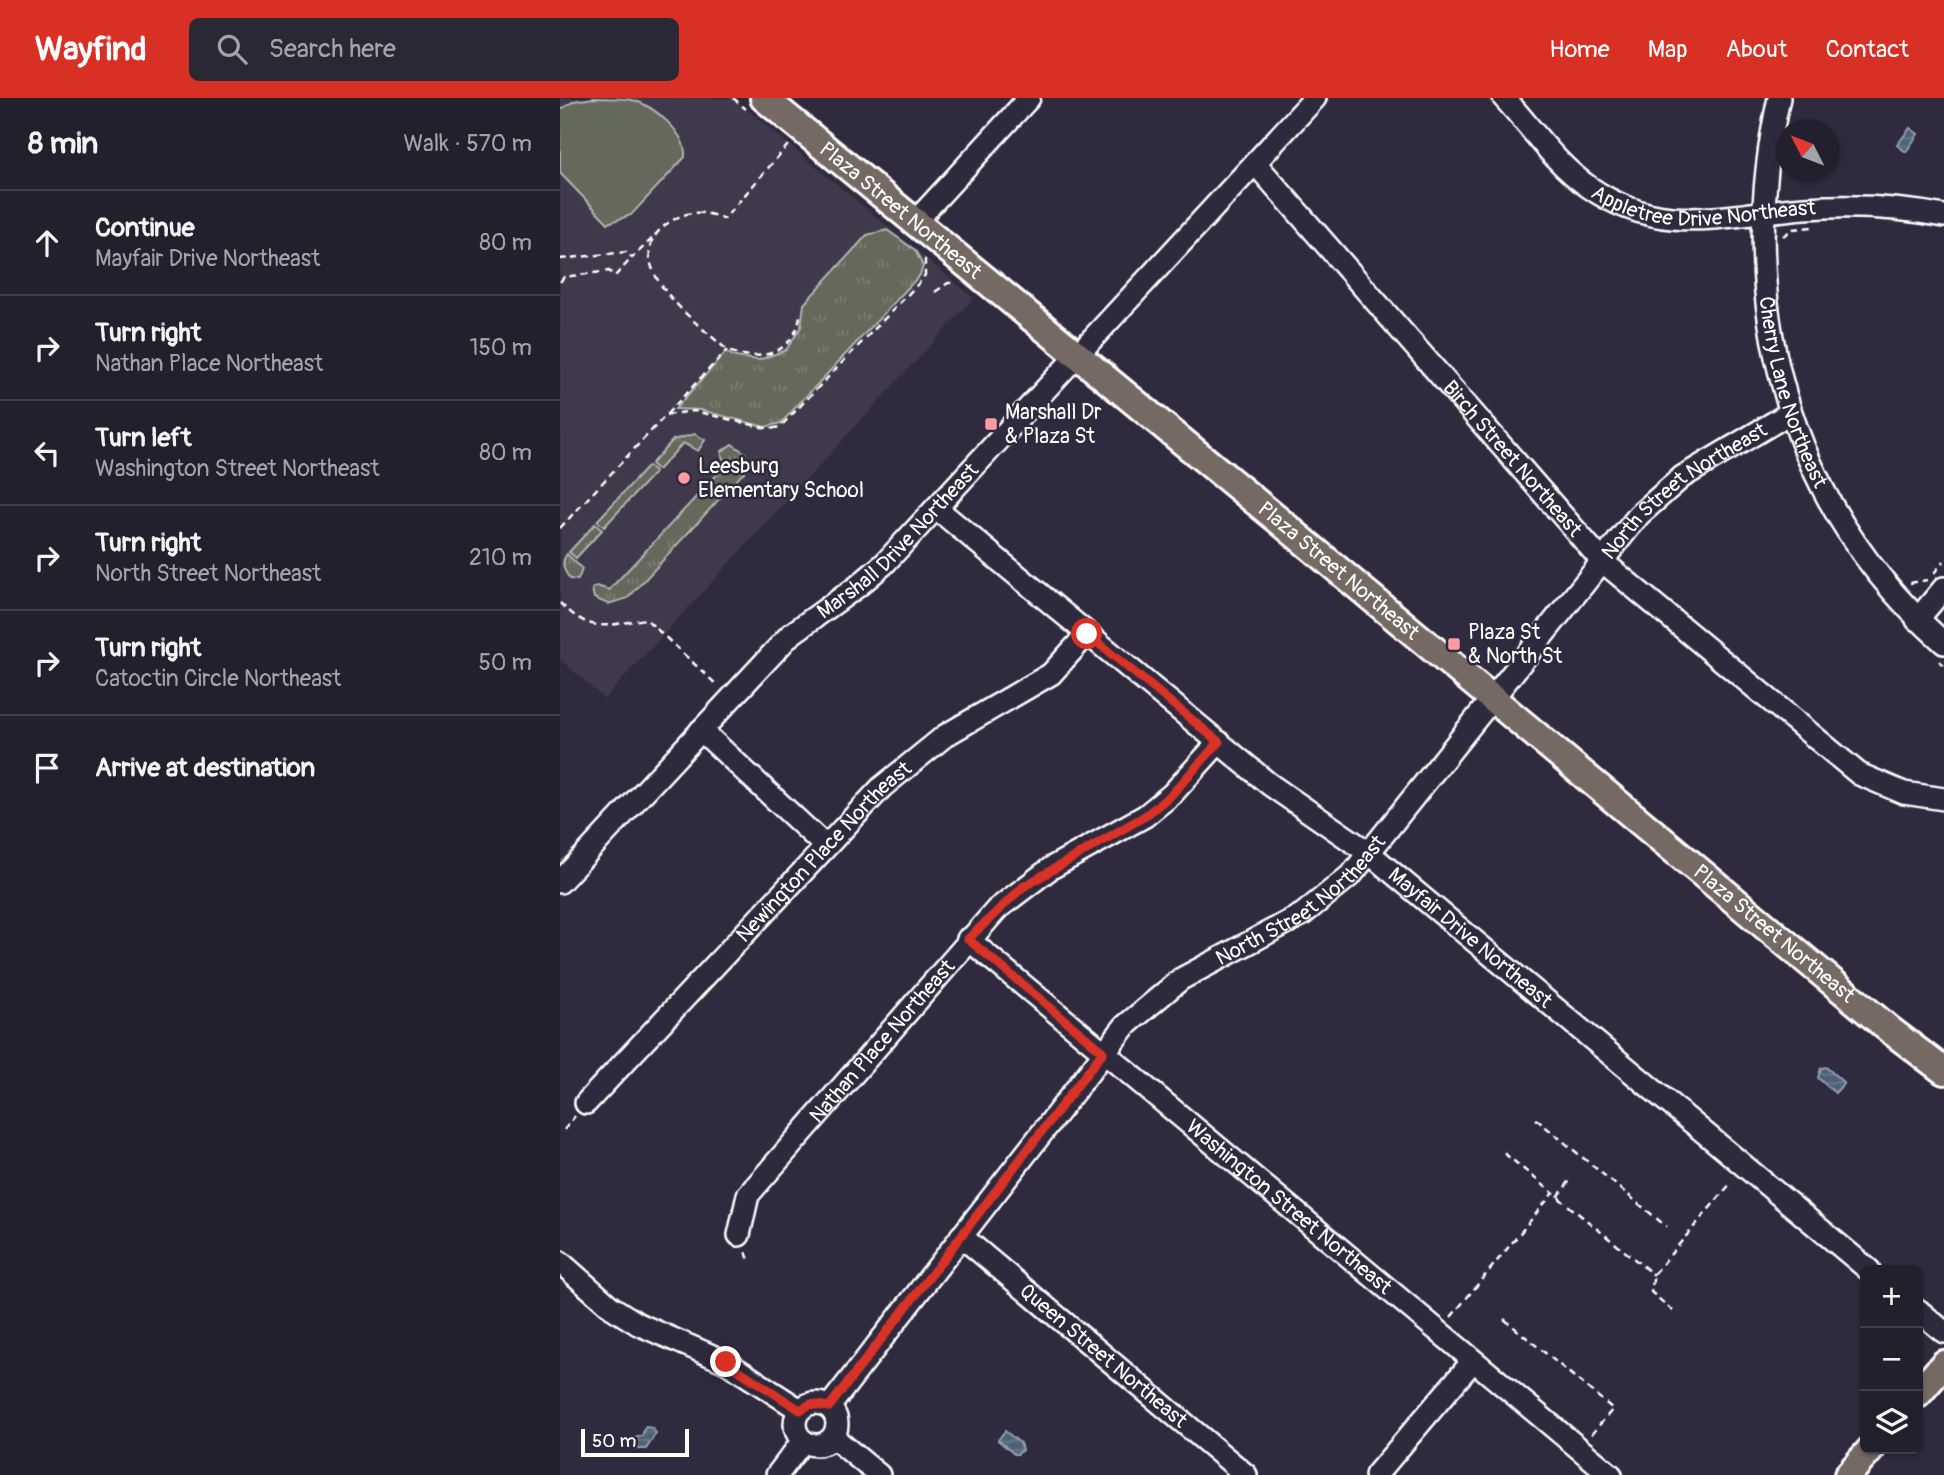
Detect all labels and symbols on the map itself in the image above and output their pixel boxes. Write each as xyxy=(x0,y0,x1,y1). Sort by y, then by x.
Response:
north arrow xyxy=(1776,119,1839,182)
street label: Plaza Street Northeast xyxy=(814,136,988,285)
street label: Appletree Drive Northeast xyxy=(1586,179,1817,232)
street label: Cherry Lane Northeast xyxy=(1753,295,1834,493)
street label: Birch Street Northeast xyxy=(1437,375,1589,543)
place label: Marshall Dr & Plaza St xyxy=(1005,399,1102,450)
marker: Marshall Dr & Plaza St xyxy=(983,416,999,432)
street label: North Street Northeast xyxy=(1595,416,1772,565)
place label: Leesburg Elementary School xyxy=(698,453,864,504)
street label: Marshall Drive Northeast xyxy=(811,457,985,625)
marker: Leesburg Elementary School xyxy=(676,470,692,486)
street label: Plaza Street Northeast xyxy=(1252,495,1426,646)
route start xyxy=(1071,618,1102,649)
place label: Plaza St & North St xyxy=(1468,619,1563,670)
marker: Plaza St & North St xyxy=(1446,636,1462,652)
street label: Newington Place Northeast xyxy=(730,755,917,948)
street label: North Street Northeast xyxy=(1211,829,1392,972)
street label: Plaza Street Northeast xyxy=(1688,858,1861,1009)
street label: Mayfair Drive Northeast xyxy=(1383,861,1558,1014)
street label: Nathan Place Northeast xyxy=(803,953,961,1129)
street label: Washington Street Northeast xyxy=(1181,1113,1398,1301)
street label: Queen Street Northeast xyxy=(1014,1277,1193,1434)
route end xyxy=(710,1346,741,1377)
scale bar xyxy=(581,1426,690,1458)

